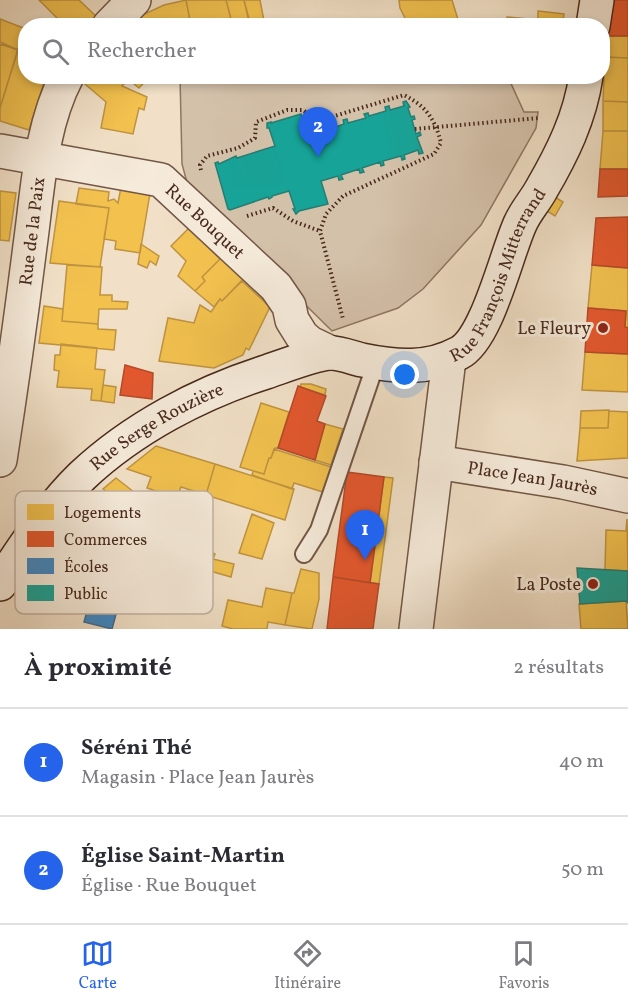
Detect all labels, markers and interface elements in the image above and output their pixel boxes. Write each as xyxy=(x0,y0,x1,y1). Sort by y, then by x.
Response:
search box xyxy=(18,18,610,84)
icon: search xyxy=(39,35,72,68)
text: Rechercher xyxy=(87,36,196,67)
pin: 2 xyxy=(298,108,338,157)
street label: Rue de la Paix xyxy=(14,176,52,287)
street label: Rue Bouquet xyxy=(159,179,249,266)
street label: Rue François Mitterrand xyxy=(446,184,553,370)
place label: Le Fleury xyxy=(517,317,591,342)
marker: Le Fleury xyxy=(596,321,610,335)
your location xyxy=(390,360,419,389)
street label: Rue Serge Rouzière xyxy=(85,378,228,477)
street label: Place Jean Jaurès xyxy=(466,456,600,503)
legend xyxy=(15,491,213,614)
text: Logements xyxy=(64,503,141,525)
pin: 1 xyxy=(346,510,385,560)
text: Commerces xyxy=(64,530,147,552)
text: Écoles xyxy=(64,557,108,579)
place label: La Poste xyxy=(516,573,581,598)
marker: La Poste xyxy=(586,577,600,591)
text: Public xyxy=(64,584,108,606)
text: À proximité xyxy=(24,650,172,686)
text: 2 résultats xyxy=(513,654,604,682)
text: Séréni Thé xyxy=(81,733,192,764)
text: 1 xyxy=(39,748,48,776)
text: 40 m xyxy=(559,748,604,776)
text: Magasin · Place Jean Jaurès xyxy=(81,764,314,792)
text: Église Saint-Martin xyxy=(81,841,285,872)
text: 2 xyxy=(38,856,49,884)
text: 50 m xyxy=(561,856,604,884)
text: Église · Rue Bouquet xyxy=(81,872,257,900)
tab: Carte xyxy=(79,937,117,995)
tab: Itinéraire xyxy=(274,937,341,995)
tab: Favoris xyxy=(498,937,549,995)

